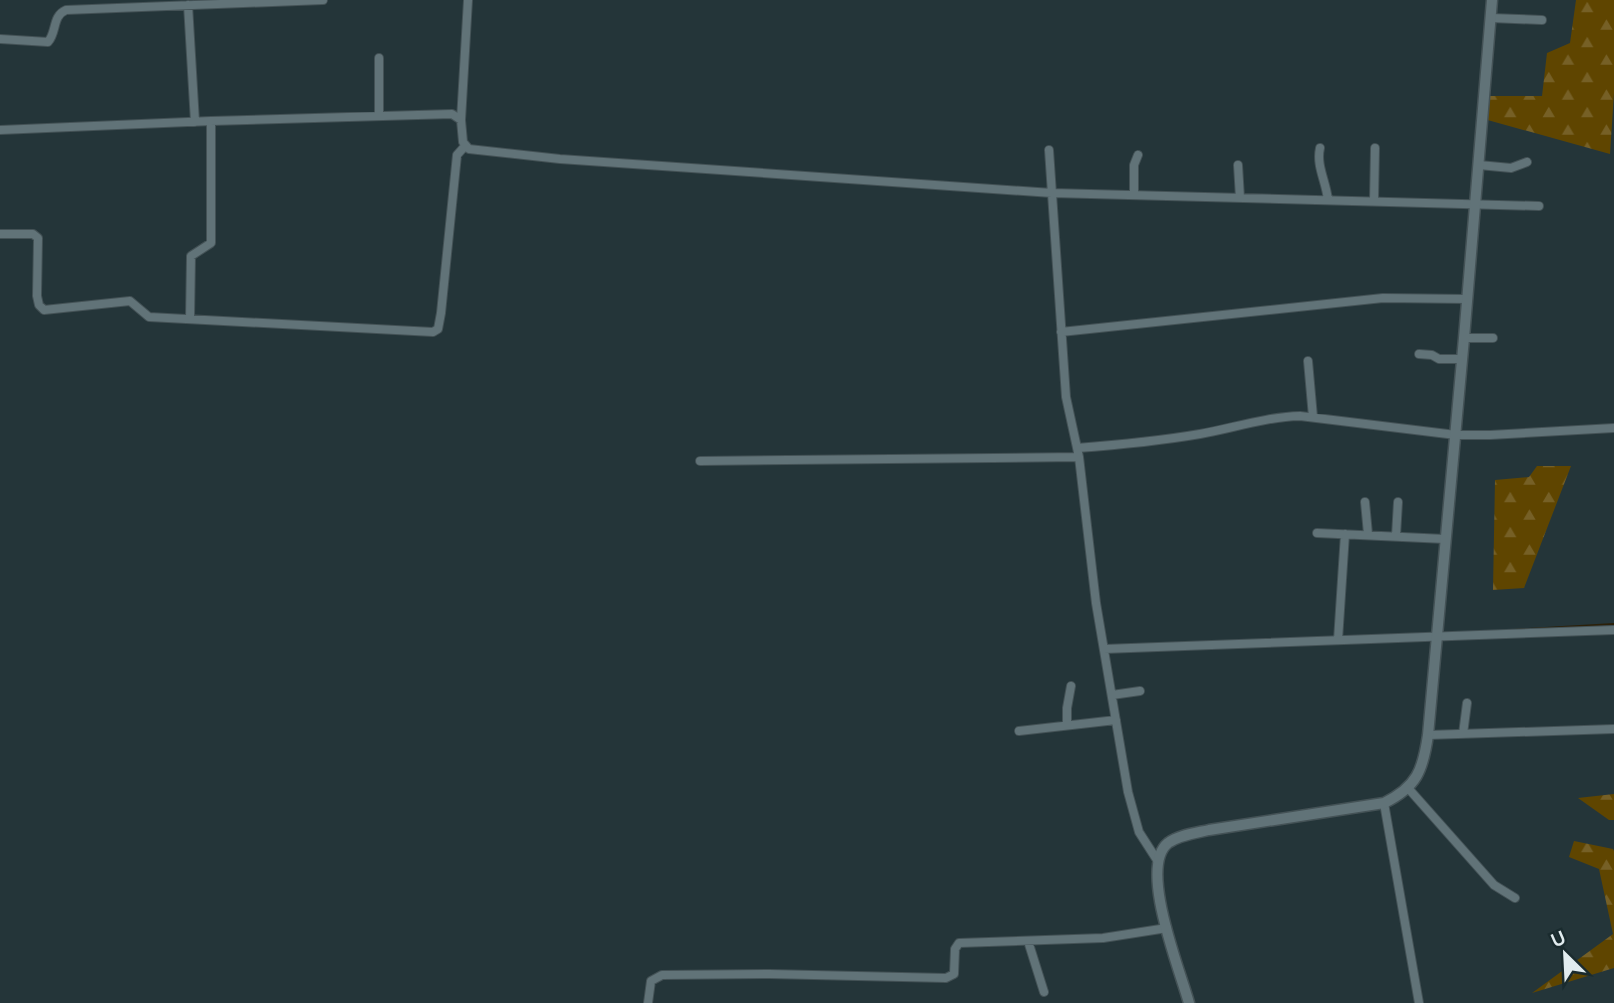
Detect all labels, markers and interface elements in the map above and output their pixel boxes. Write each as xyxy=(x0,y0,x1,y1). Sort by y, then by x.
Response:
north arrow xyxy=(1530,919,1600,989)
text: U xyxy=(1547,926,1569,952)

